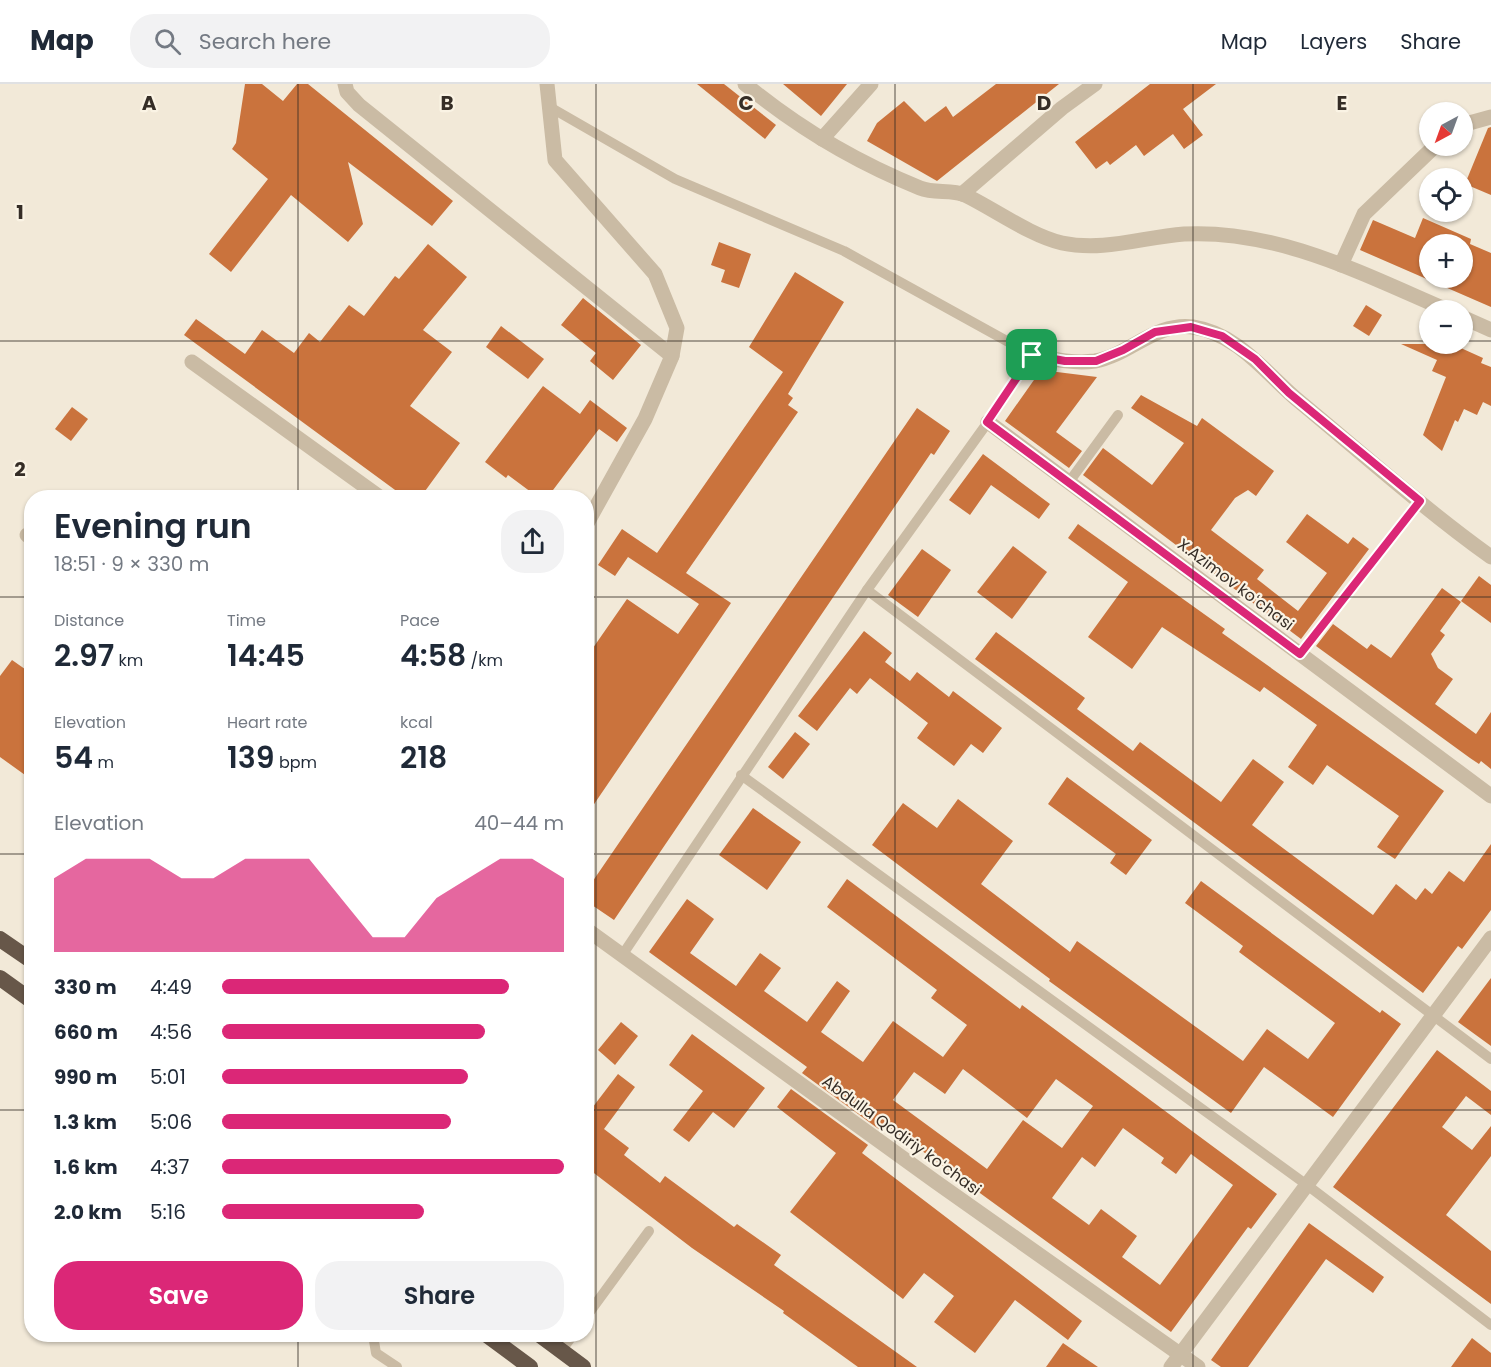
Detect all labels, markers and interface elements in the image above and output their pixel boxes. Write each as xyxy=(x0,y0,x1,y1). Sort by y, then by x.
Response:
search box xyxy=(130,14,550,68)
text: Map xyxy=(30,21,94,60)
icon: search xyxy=(151,25,184,58)
text: Search here xyxy=(199,26,331,57)
text: Map xyxy=(1221,27,1267,56)
text: Layers xyxy=(1300,27,1367,56)
text: Share xyxy=(1400,27,1461,56)
text: A xyxy=(142,89,157,117)
text: B xyxy=(440,89,454,117)
text: C xyxy=(738,89,754,117)
text: D xyxy=(1037,89,1051,117)
text: E xyxy=(1337,89,1347,117)
north arrow xyxy=(1419,102,1473,156)
map controls xyxy=(1419,102,1473,354)
button: locate xyxy=(1419,168,1473,222)
text: 1 xyxy=(16,198,24,226)
button: + xyxy=(1419,234,1473,288)
button: − xyxy=(1419,300,1473,354)
pin xyxy=(1006,329,1057,380)
icon: arrive xyxy=(1015,338,1048,371)
text: 2 xyxy=(14,455,26,483)
text: Evening run xyxy=(54,503,252,550)
button: share xyxy=(501,510,564,573)
street label: X.Azimov koʻchasi xyxy=(1173,533,1299,636)
text: 18:51 · 9 × 330 m xyxy=(54,550,209,578)
text: Distance xyxy=(54,609,124,632)
text: Time xyxy=(227,609,266,632)
text: Pace xyxy=(400,609,440,632)
text: 2.97 xyxy=(54,634,114,677)
text: 14:45 xyxy=(227,634,305,677)
text: 4:58 xyxy=(400,634,466,677)
text: km xyxy=(114,649,143,672)
text: /km xyxy=(466,649,503,672)
text: Elevation xyxy=(54,711,126,734)
text: Heart rate xyxy=(227,711,307,734)
text: kcal xyxy=(400,711,433,734)
text: 54 xyxy=(54,736,93,779)
text: 139 xyxy=(227,736,275,779)
text: 218 xyxy=(400,736,447,779)
text: m xyxy=(93,751,114,774)
text: bpm xyxy=(275,751,317,774)
text: Elevation xyxy=(54,809,144,837)
text: 40–44 m xyxy=(474,809,564,837)
text: 330 m xyxy=(54,973,117,1001)
text: 4:49 xyxy=(150,973,192,1001)
text: 660 m xyxy=(54,1018,118,1046)
text: 4:56 xyxy=(150,1018,192,1046)
text: 990 m xyxy=(54,1063,117,1091)
text: 5:01 xyxy=(150,1063,186,1091)
street label: Abdulla Qodiriy koʻchasi xyxy=(817,1070,986,1201)
text: 1.3 km xyxy=(54,1108,117,1136)
text: 5:06 xyxy=(150,1108,192,1136)
text: 1.6 km xyxy=(54,1153,118,1181)
text: 4:37 xyxy=(150,1153,190,1181)
text: 2.0 km xyxy=(54,1198,122,1226)
text: 5:16 xyxy=(150,1198,186,1226)
button: Save xyxy=(54,1261,303,1330)
button: Share xyxy=(315,1261,564,1330)

